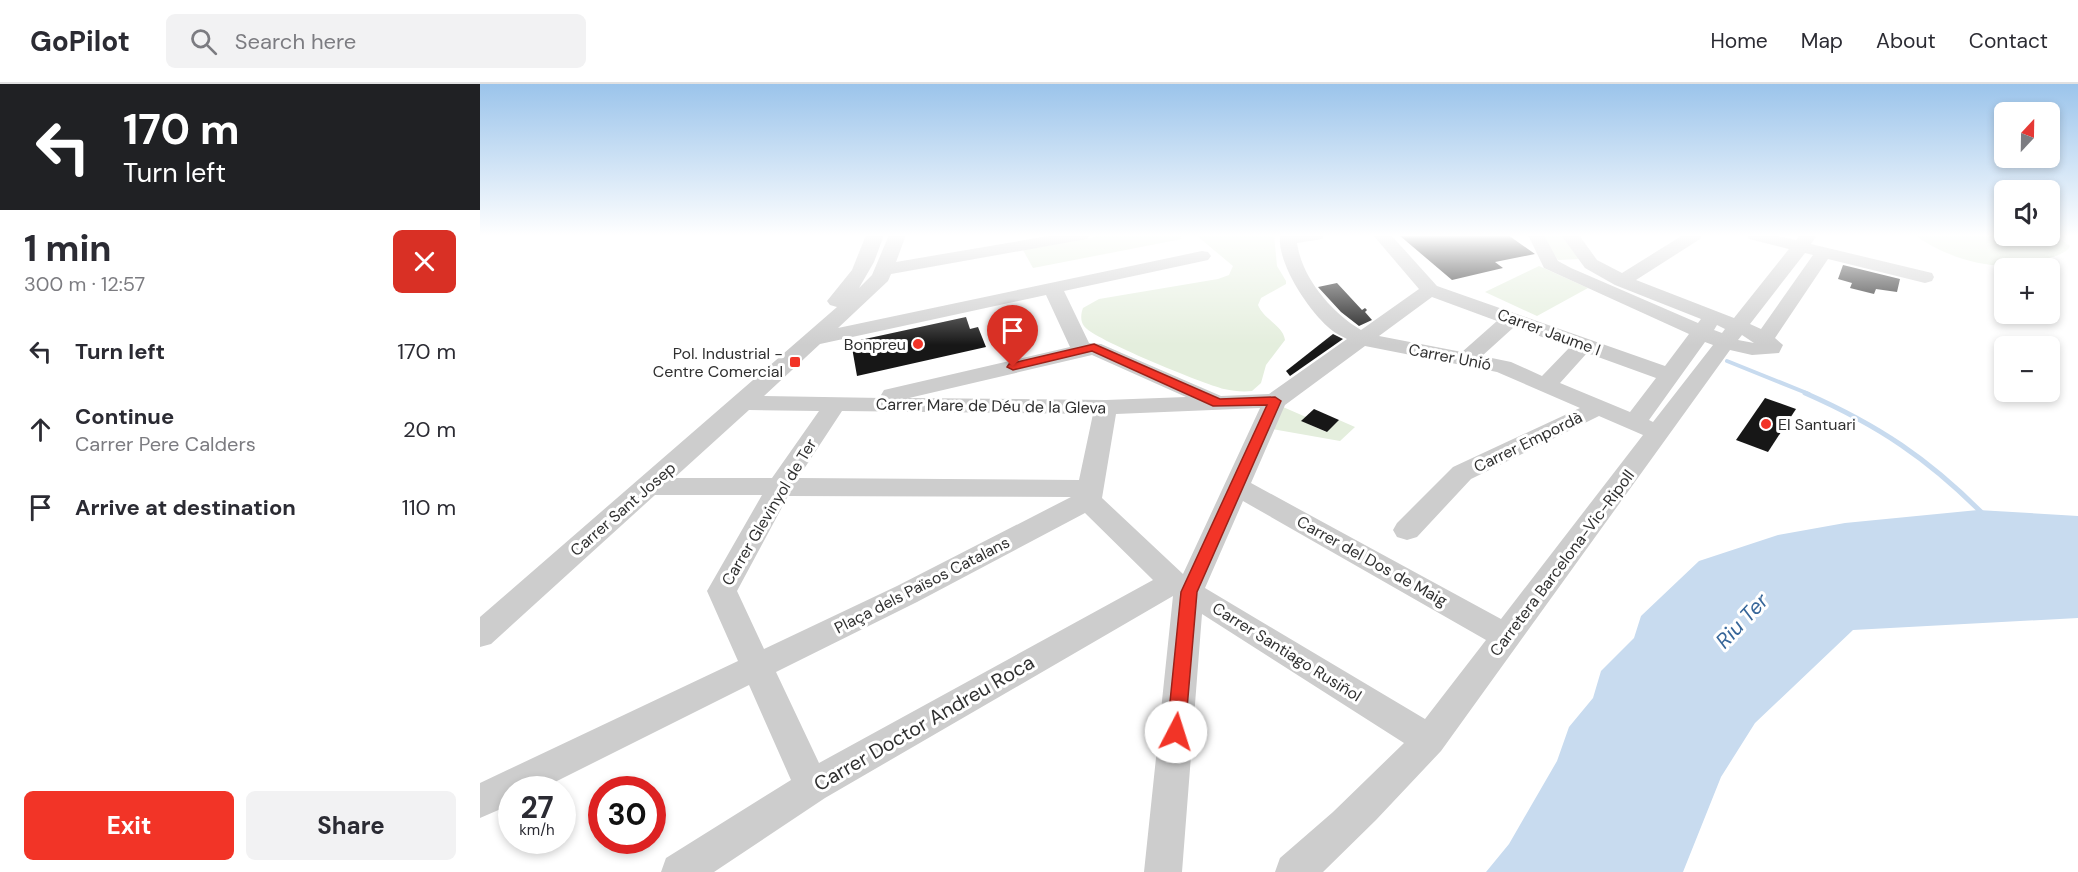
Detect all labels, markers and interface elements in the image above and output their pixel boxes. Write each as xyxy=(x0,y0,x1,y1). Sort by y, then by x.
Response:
search box xyxy=(166,14,586,68)
text: GoPilot xyxy=(30,23,130,60)
icon: search xyxy=(187,25,220,58)
text: Search here xyxy=(235,27,356,56)
text: Home xyxy=(1710,27,1768,55)
text: Map xyxy=(1801,27,1843,55)
text: About xyxy=(1876,27,1936,55)
text: Contact xyxy=(1969,27,2048,55)
text: 170 m xyxy=(123,102,240,157)
north arrow xyxy=(1994,102,2060,168)
map controls xyxy=(1994,102,2060,402)
icon: left xyxy=(24,108,102,186)
text: Turn left xyxy=(123,155,226,190)
button: sound xyxy=(1994,180,2060,246)
text: 1 min xyxy=(24,225,112,272)
button: close xyxy=(393,230,456,293)
button: + xyxy=(1994,258,2060,324)
text: 300 m · 12:57 xyxy=(24,271,145,297)
street label: Carrer Jaume I xyxy=(1495,304,1603,360)
pin xyxy=(987,305,1038,367)
icon: arrive xyxy=(996,314,1029,347)
place label: Bonpreu xyxy=(844,334,906,355)
icon: left xyxy=(24,335,57,368)
button: − xyxy=(1994,336,2060,402)
text: Turn left xyxy=(75,337,165,366)
text: 170 m xyxy=(397,337,456,366)
marker: Bonpreu xyxy=(911,337,925,351)
street label: Carrer Unió xyxy=(1407,339,1493,375)
place label: Pol. Industrial - Centre Comercial xyxy=(653,343,783,382)
marker: Pol. Industrial - Centre Comercial xyxy=(788,355,802,369)
street label: Carrer Mare de Déu de la Gleva xyxy=(876,393,1106,419)
text: Continue xyxy=(75,402,174,431)
street label: Carrer Empordà xyxy=(1470,407,1586,477)
icon: ahead xyxy=(24,413,57,446)
place label: El Santuari xyxy=(1778,414,1856,435)
text: 20 m xyxy=(403,415,456,444)
marker: El Santuari xyxy=(1759,417,1773,431)
text: Carrer Pere Calders xyxy=(75,431,256,457)
street label: Carrer Glevinyol de Ter xyxy=(717,435,821,589)
street label: Carrer Sant Josep xyxy=(566,457,680,561)
street label: Carretera Barcelona-Vic-Ripoll xyxy=(1485,466,1639,660)
icon: arrive xyxy=(24,491,57,524)
text: Arrive at destination xyxy=(75,493,296,522)
text: 110 m xyxy=(402,493,456,522)
street label: Carrer del Dos de Maig xyxy=(1293,511,1451,611)
street label: Plaça dels Països Catalans xyxy=(831,532,1013,638)
water label: Riu Ter xyxy=(1709,587,1775,654)
street label: Carrer Santiago Rusiñol xyxy=(1208,597,1366,707)
street label: Carrer Doctor Andreu Roca xyxy=(809,649,1039,797)
position arrow xyxy=(1144,700,1208,764)
speed limit sign: 30 xyxy=(588,776,666,854)
text: 27 xyxy=(520,788,554,827)
button: Exit xyxy=(24,791,234,860)
button: Share xyxy=(246,791,456,860)
text: km/h xyxy=(519,820,555,840)

